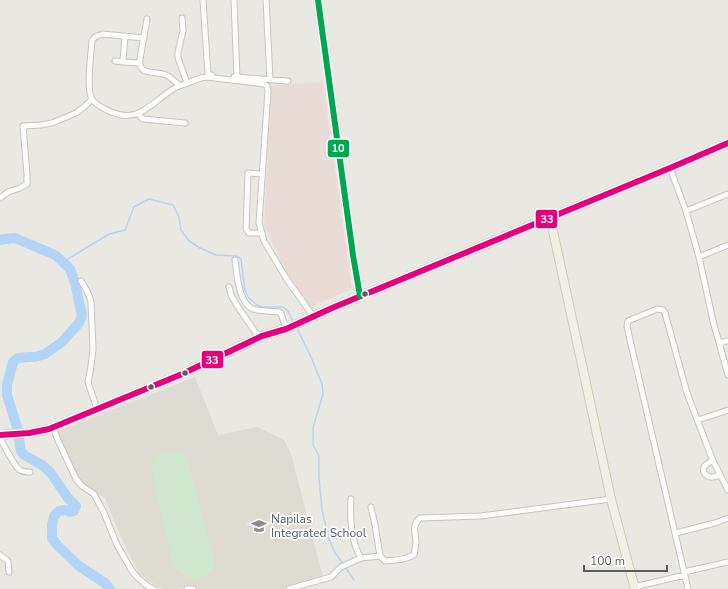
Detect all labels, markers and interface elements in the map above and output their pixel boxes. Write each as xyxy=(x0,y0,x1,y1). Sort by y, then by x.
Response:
line badge: 10 xyxy=(327,139,350,158)
text: 10 xyxy=(331,141,345,156)
line badge: 33 xyxy=(535,209,558,229)
text: 33 xyxy=(540,212,554,227)
unlabelled marker xyxy=(360,289,370,299)
line badge: 33 xyxy=(201,350,224,369)
text: 33 xyxy=(205,353,219,368)
unlabelled marker xyxy=(180,368,190,378)
unlabelled marker xyxy=(146,382,156,392)
place label: Napilas Integrated School xyxy=(271,511,367,541)
school or university icon: Napilas Integrated School xyxy=(250,517,268,535)
scale bar xyxy=(584,547,667,573)
text: 100 m xyxy=(590,553,625,569)

